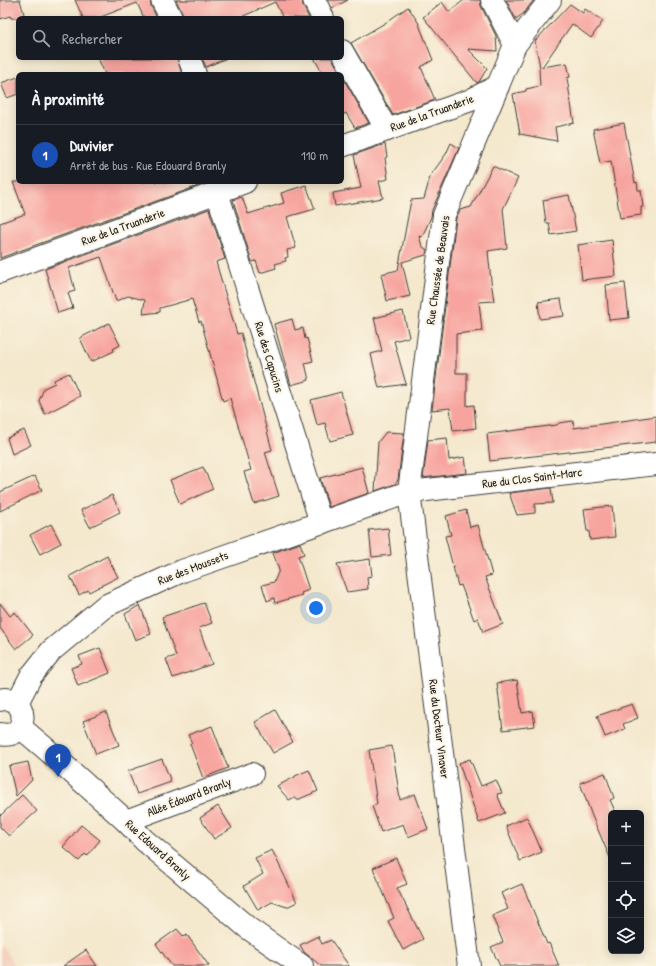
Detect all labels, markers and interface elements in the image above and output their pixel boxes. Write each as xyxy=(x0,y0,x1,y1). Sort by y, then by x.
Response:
search box xyxy=(16,16,344,60)
icon: search xyxy=(30,27,52,49)
text: Rechercher xyxy=(62,28,123,49)
text: À proximité xyxy=(32,87,104,110)
street label: Rue de la Truanderie xyxy=(388,90,476,135)
text: Duvivier xyxy=(70,135,114,156)
text: 1 xyxy=(43,146,47,164)
text: 110 m xyxy=(301,146,328,164)
text: Arrêt de bus · Rue Edouard Branly xyxy=(70,156,227,174)
street label: Rue de la Truanderie xyxy=(79,204,167,249)
street label: Rue Chaussée de Beauvais xyxy=(421,214,454,326)
street label: Rue des Capucins xyxy=(251,319,288,395)
street label: Rue du Clos Saint-Marc xyxy=(481,463,583,492)
street label: Rue des Moussets xyxy=(155,546,231,589)
your location xyxy=(306,598,326,618)
street label: Rue du Docteur Vinaver xyxy=(425,678,454,780)
pin: 1 xyxy=(45,744,71,777)
street label: Allée Édouard Branly xyxy=(144,773,233,820)
map controls xyxy=(608,810,644,954)
button: + xyxy=(608,810,644,846)
street label: Rue Edouard Branly xyxy=(122,815,195,884)
button: − xyxy=(608,846,644,882)
button: locate xyxy=(608,882,644,918)
button: layers xyxy=(608,918,644,954)

